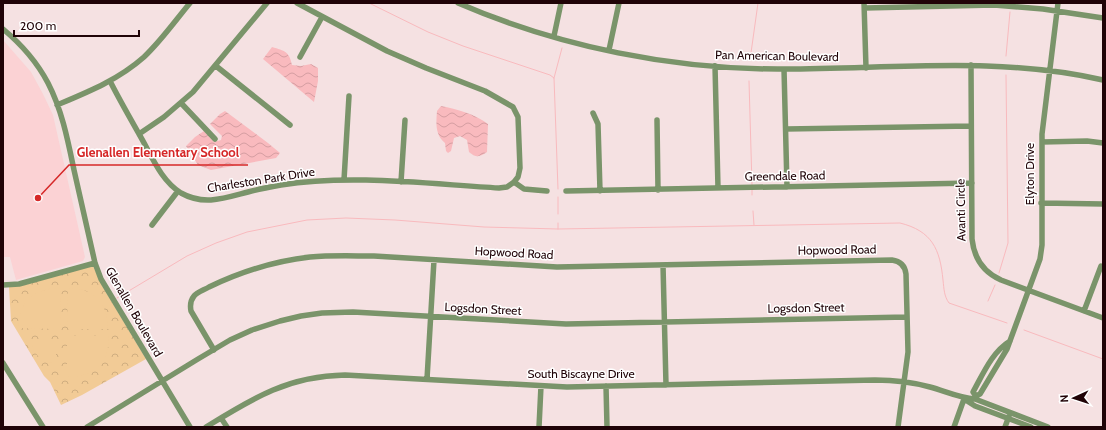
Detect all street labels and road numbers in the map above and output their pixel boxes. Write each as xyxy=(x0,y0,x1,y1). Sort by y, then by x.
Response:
street label: Pan American Boulevard xyxy=(715,47,839,64)
street label: Elyton Drive xyxy=(1022,143,1037,205)
street label: Charleston Park Drive xyxy=(206,164,316,195)
street label: Greendale Road xyxy=(745,167,825,184)
street label: Avanti Circle xyxy=(952,178,969,242)
street label: Hopwood Road xyxy=(797,241,876,258)
street label: Hopwood Road xyxy=(474,243,554,262)
street label: Glenallen Boulevard xyxy=(103,264,166,359)
street label: Logsdon Street xyxy=(444,299,522,318)
street label: Logsdon Street xyxy=(767,299,845,316)
street label: South Biscayne Drive xyxy=(527,366,635,381)

